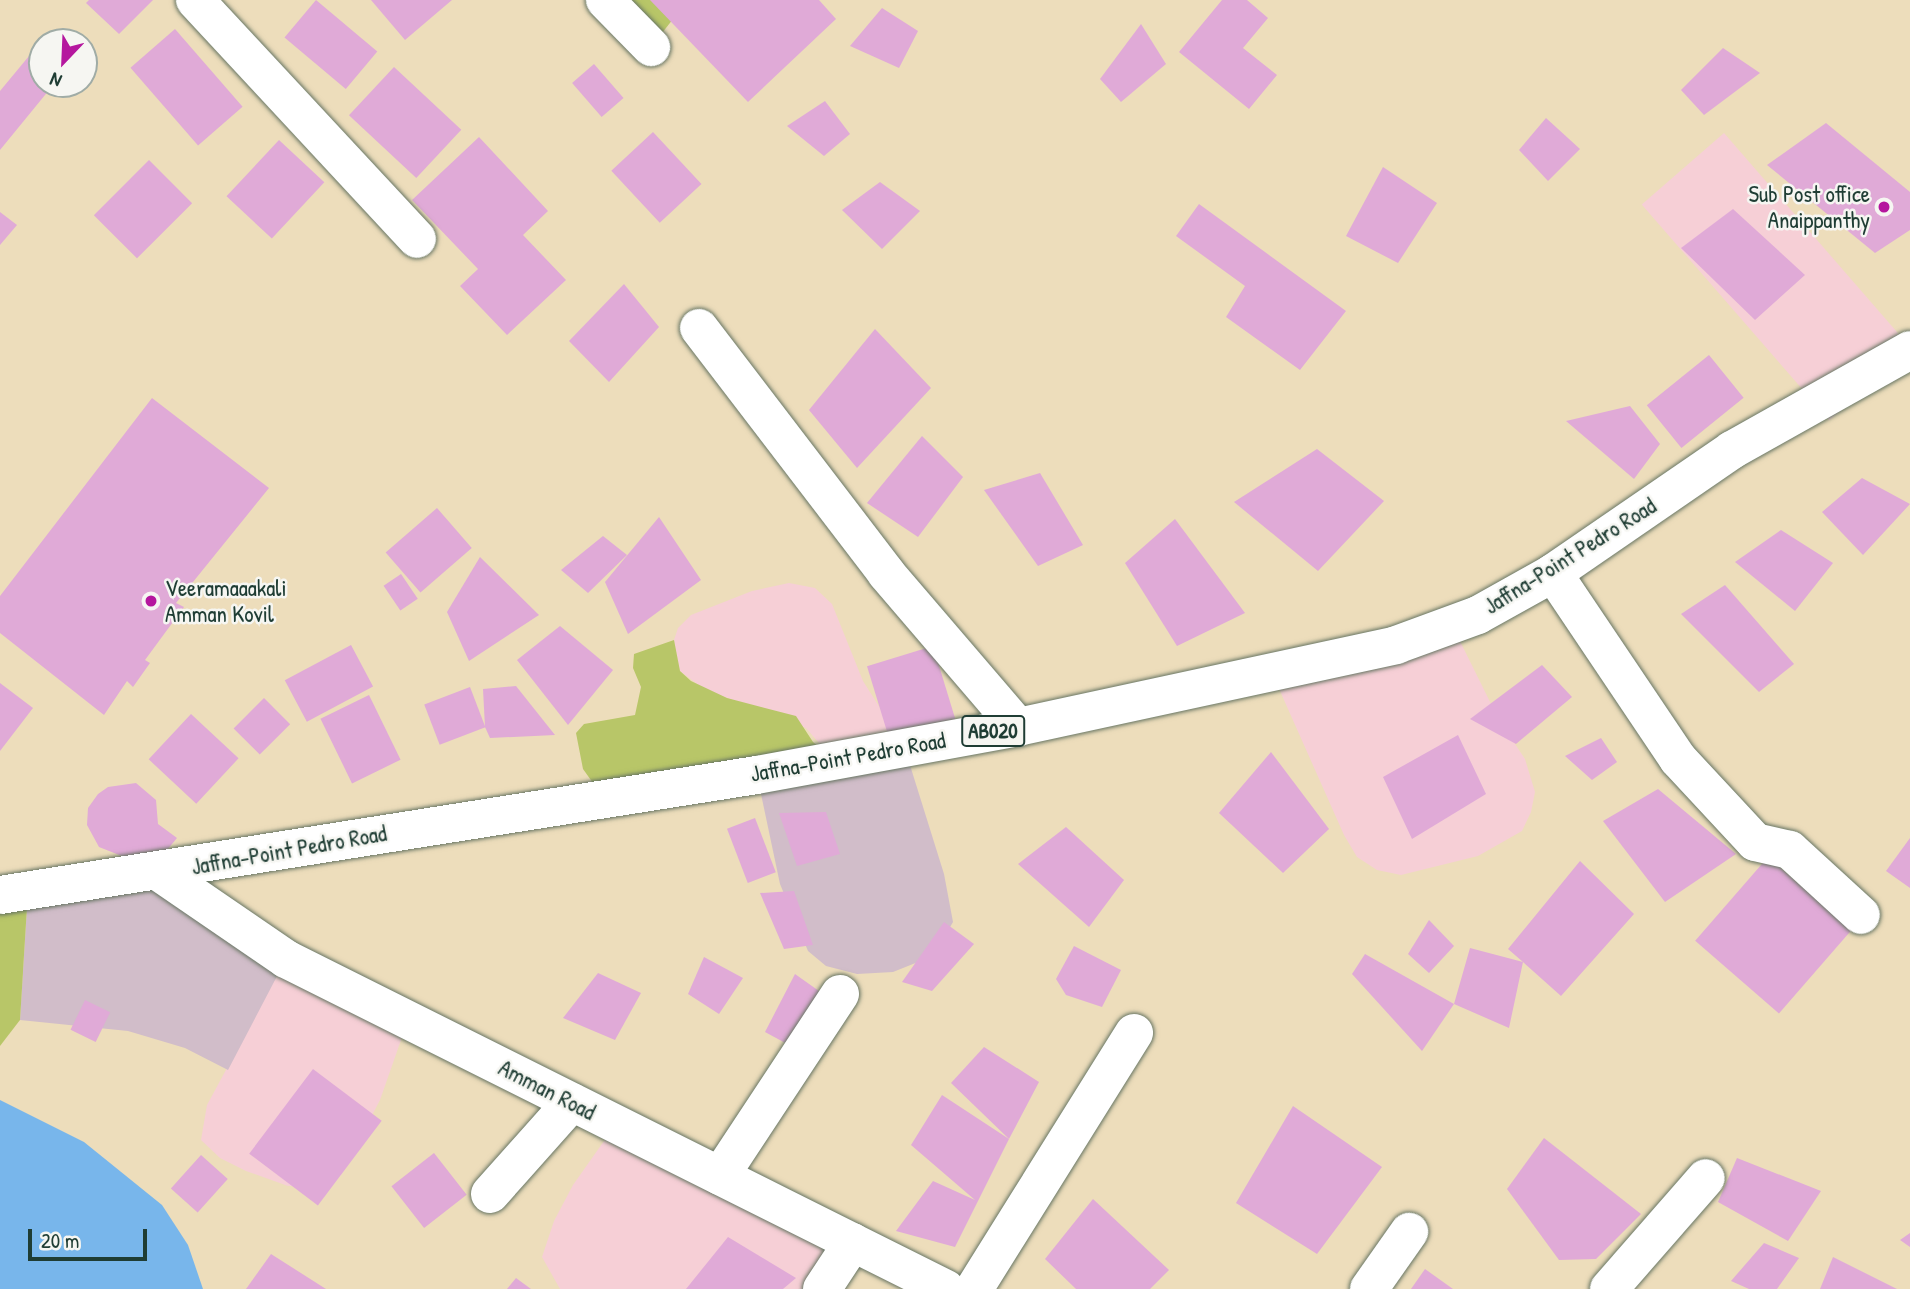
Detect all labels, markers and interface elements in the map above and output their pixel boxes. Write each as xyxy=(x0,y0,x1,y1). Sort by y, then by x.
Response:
north arrow xyxy=(28,28,98,98)
text: N xyxy=(46,67,65,94)
place label: Sub Post office Anaippanthy xyxy=(1749,180,1870,234)
marker: Sub Post office Anaippanthy xyxy=(1876,199,1892,215)
street label: Jaffna-Point Pedro Road xyxy=(1479,492,1661,620)
place label: Veeramaaakali Amman Kovil xyxy=(165,574,287,628)
marker: Veeramaaakali Amman Kovil xyxy=(143,593,159,609)
road number: AB020 xyxy=(960,714,1026,748)
street label: Jaffna-Point Pedro Road xyxy=(748,726,948,788)
street label: Jaffna-Point Pedro Road xyxy=(189,819,389,881)
street label: Amman Road xyxy=(494,1054,600,1126)
scale bar xyxy=(32,1216,150,1260)
text: 20 m xyxy=(41,1226,79,1255)

